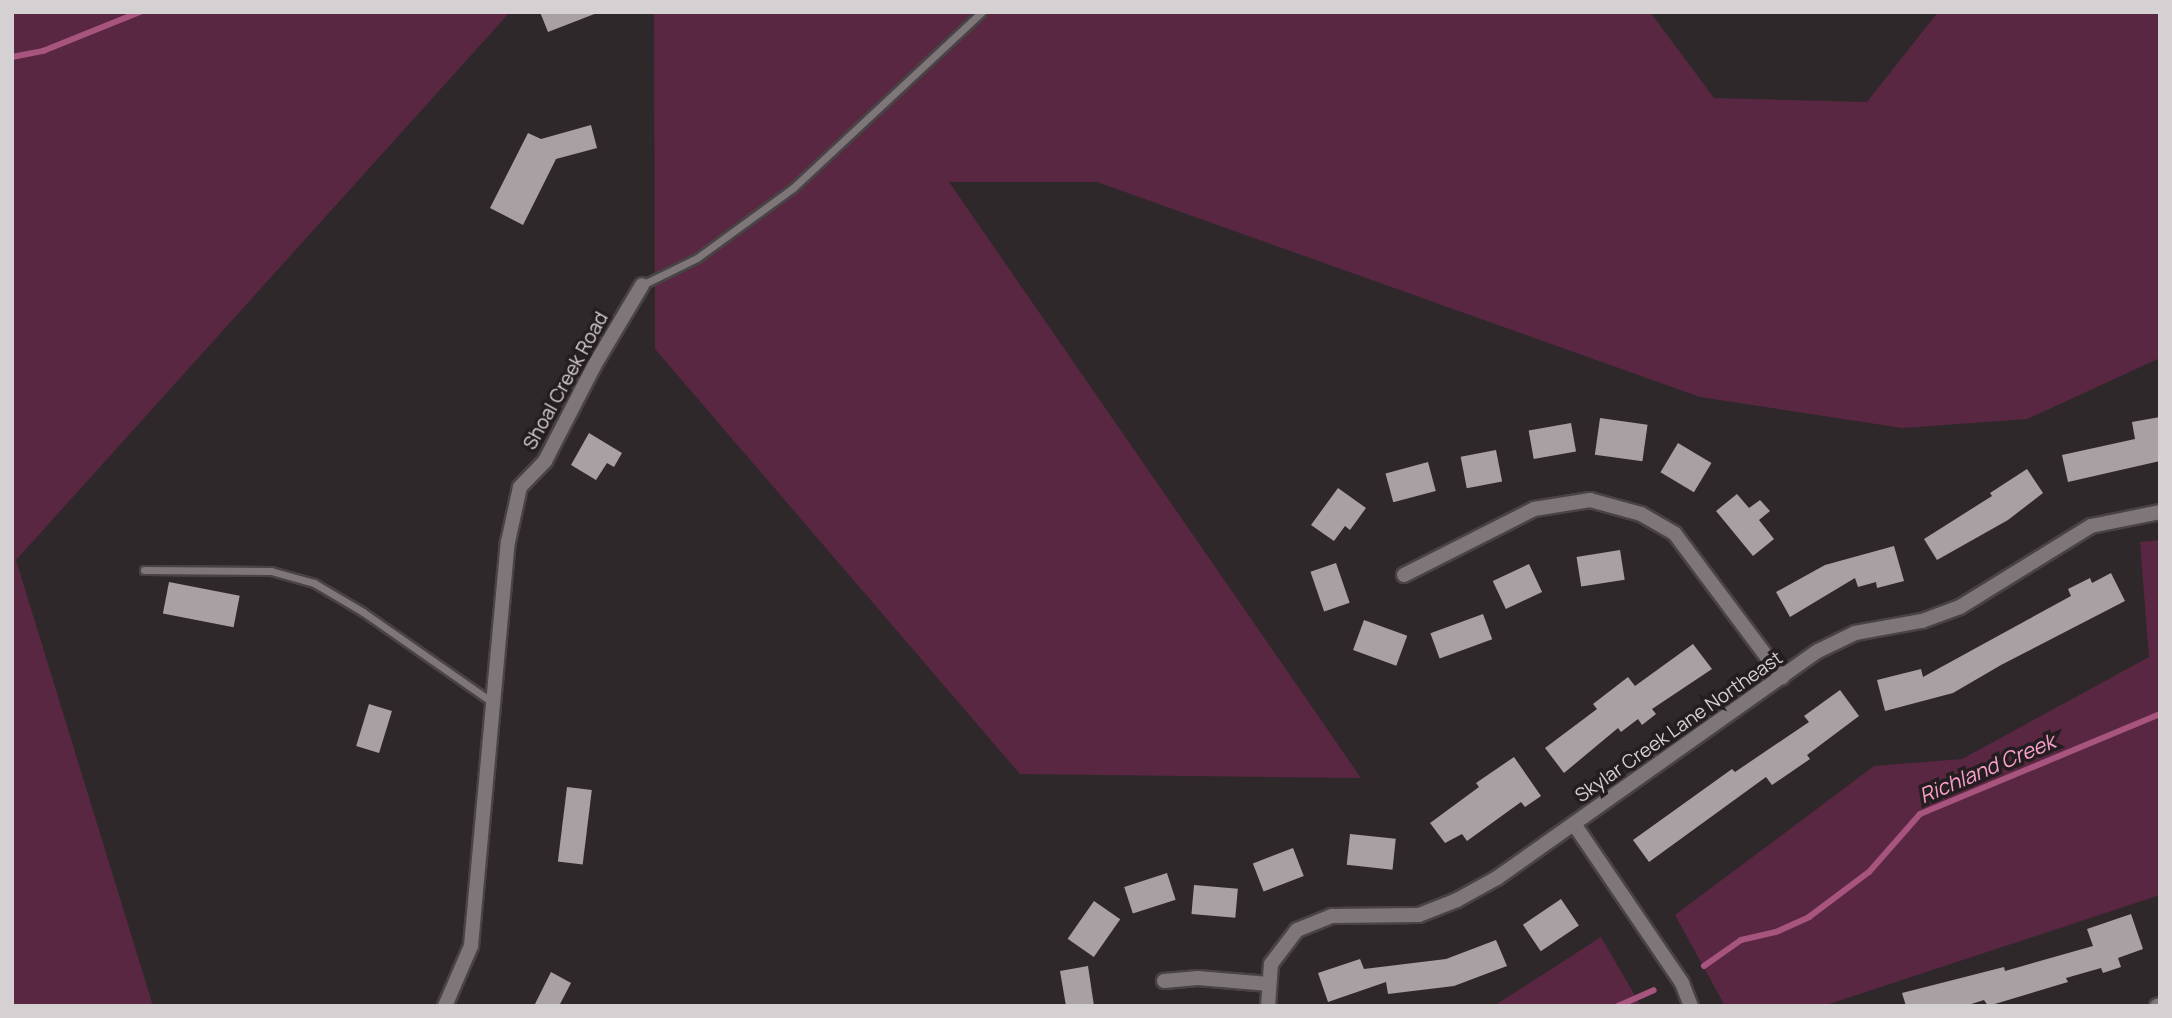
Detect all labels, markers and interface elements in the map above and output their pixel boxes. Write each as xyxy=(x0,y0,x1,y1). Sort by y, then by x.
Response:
street label: Shoal Creek Road xyxy=(519,308,613,454)
street label: Skylar Creek Lane Northeast xyxy=(1571,647,1787,807)
water label: Richland Creek xyxy=(1915,728,2059,808)

